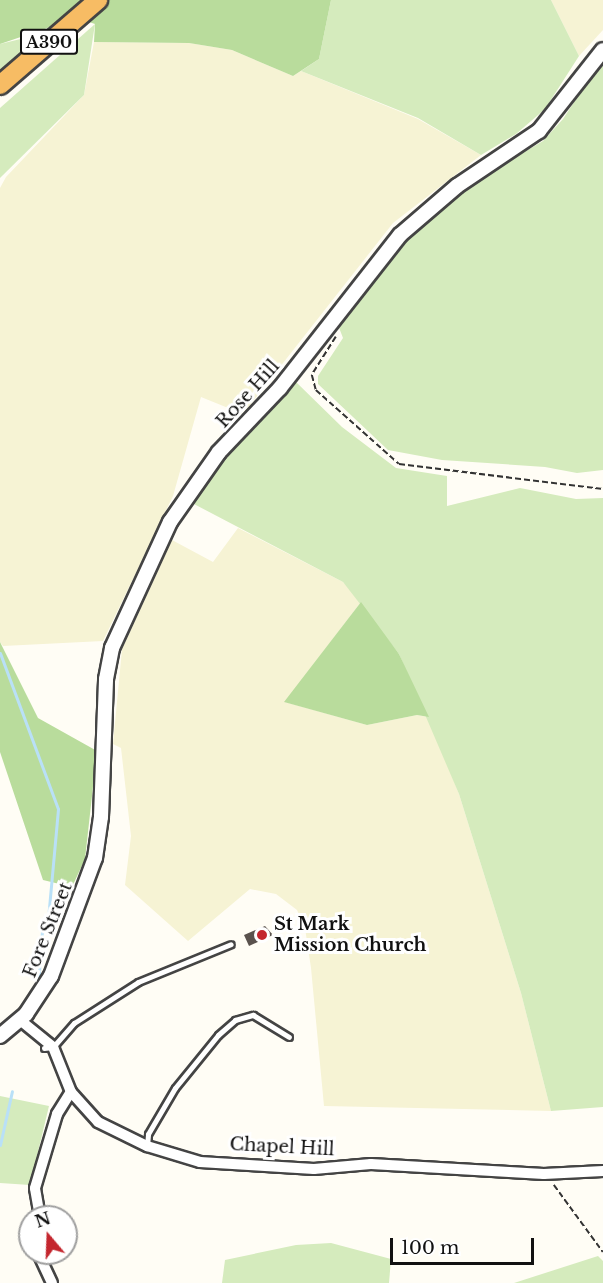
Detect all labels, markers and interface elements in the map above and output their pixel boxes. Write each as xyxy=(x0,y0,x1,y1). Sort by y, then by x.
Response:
road number: A390 xyxy=(19,29,79,55)
street label: Rose Hill xyxy=(212,356,284,432)
street label: Fore Street xyxy=(19,879,77,981)
place label: St Mark Mission Church xyxy=(274,914,426,956)
marker: St Mark Mission Church xyxy=(255,928,269,942)
street label: Chapel Hill xyxy=(229,1133,335,1161)
north arrow xyxy=(18,1205,78,1265)
text: N xyxy=(32,1208,53,1232)
scale bar xyxy=(393,1226,537,1264)
text: 100 m xyxy=(401,1237,459,1259)

